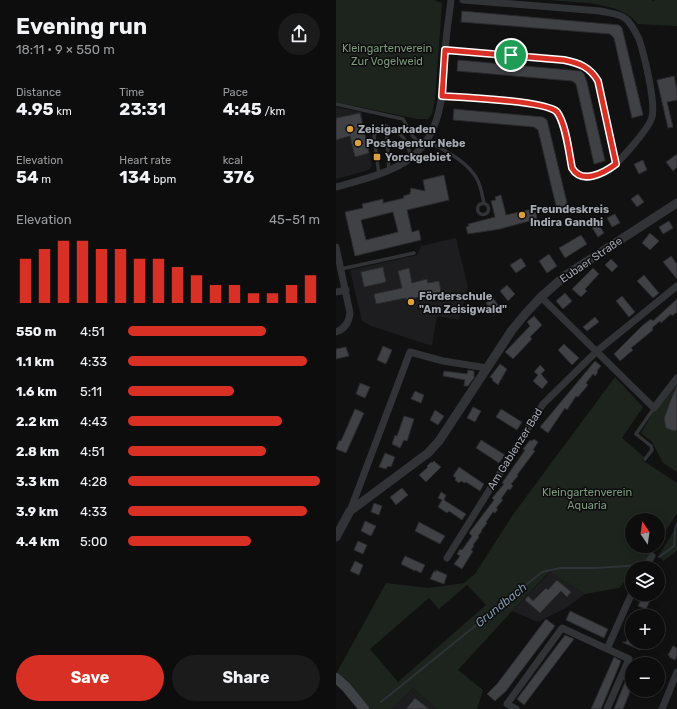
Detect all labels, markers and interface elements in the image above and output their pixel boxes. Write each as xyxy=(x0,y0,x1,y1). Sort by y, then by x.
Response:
text: Evening run xyxy=(16,13,147,40)
button: share xyxy=(278,13,320,55)
pin xyxy=(494,38,528,72)
text: 18:11 · 9 × 550 m xyxy=(16,42,115,57)
park label: Kleingartenverein Zur Vogelweid xyxy=(342,42,432,68)
icon: arrive xyxy=(500,44,522,66)
text: Distance xyxy=(16,86,61,99)
text: Time xyxy=(119,86,144,99)
text: Pace xyxy=(223,86,248,99)
text: 4.95 xyxy=(16,99,54,119)
text: 23:31 xyxy=(119,99,166,119)
text: 4:45 xyxy=(223,99,262,119)
text: km xyxy=(54,105,72,118)
text: /km xyxy=(262,105,285,118)
place label: Zeisigarkaden xyxy=(358,123,436,136)
marker: Zeisigarkaden xyxy=(345,124,355,134)
place label: Postagentur Nebe xyxy=(366,137,466,150)
marker: Postagentur Nebe xyxy=(353,138,363,148)
place label: Yorckgebiet xyxy=(385,151,451,164)
marker: Yorckgebiet xyxy=(372,152,382,162)
text: Elevation xyxy=(16,154,63,167)
text: Heart rate xyxy=(119,154,171,167)
text: kcal xyxy=(223,154,243,167)
text: 54 xyxy=(16,167,39,187)
text: 134 xyxy=(119,167,151,187)
text: 376 xyxy=(223,167,254,187)
text: m xyxy=(39,173,51,186)
text: bpm xyxy=(151,173,176,186)
place label: Freundeskreis Indira Gandhi xyxy=(530,203,609,229)
marker: Freundeskreis Indira Gandhi xyxy=(517,210,527,220)
text: Elevation xyxy=(16,212,72,227)
text: 45–51 m xyxy=(269,212,320,227)
street label: Eubaer Straße xyxy=(557,234,625,286)
place label: Förderschule "Am Zeisigwald" xyxy=(419,290,507,316)
marker: Förderschule "Am Zeisigwald" xyxy=(406,297,416,307)
text: 550 m xyxy=(16,324,56,339)
text: 4:51 xyxy=(80,324,105,339)
text: 1.1 km xyxy=(16,354,54,369)
text: 4:33 xyxy=(80,354,107,369)
text: 1.6 km xyxy=(16,384,57,399)
text: 5:11 xyxy=(80,384,102,399)
street label: Am Gablenzer Bad xyxy=(485,406,545,492)
text: 2.2 km xyxy=(16,414,59,429)
text: 4:43 xyxy=(80,414,107,429)
text: 2.8 km xyxy=(16,444,59,459)
text: 4:51 xyxy=(80,444,105,459)
text: 3.3 km xyxy=(16,474,59,489)
text: 4:28 xyxy=(80,474,107,489)
park label: Kleingartenverein Aquaria xyxy=(542,486,632,512)
text: 3.9 km xyxy=(16,504,58,519)
text: 4:33 xyxy=(80,504,107,519)
north arrow xyxy=(625,513,665,553)
map controls xyxy=(625,513,665,697)
text: 4.4 km xyxy=(16,534,60,549)
text: 5:00 xyxy=(80,534,108,549)
button: layers xyxy=(625,561,665,601)
water label: Grundbach xyxy=(472,580,530,630)
button: + xyxy=(625,609,665,649)
button: Save xyxy=(16,655,164,701)
button: Share xyxy=(172,655,320,701)
button: − xyxy=(625,657,665,697)

